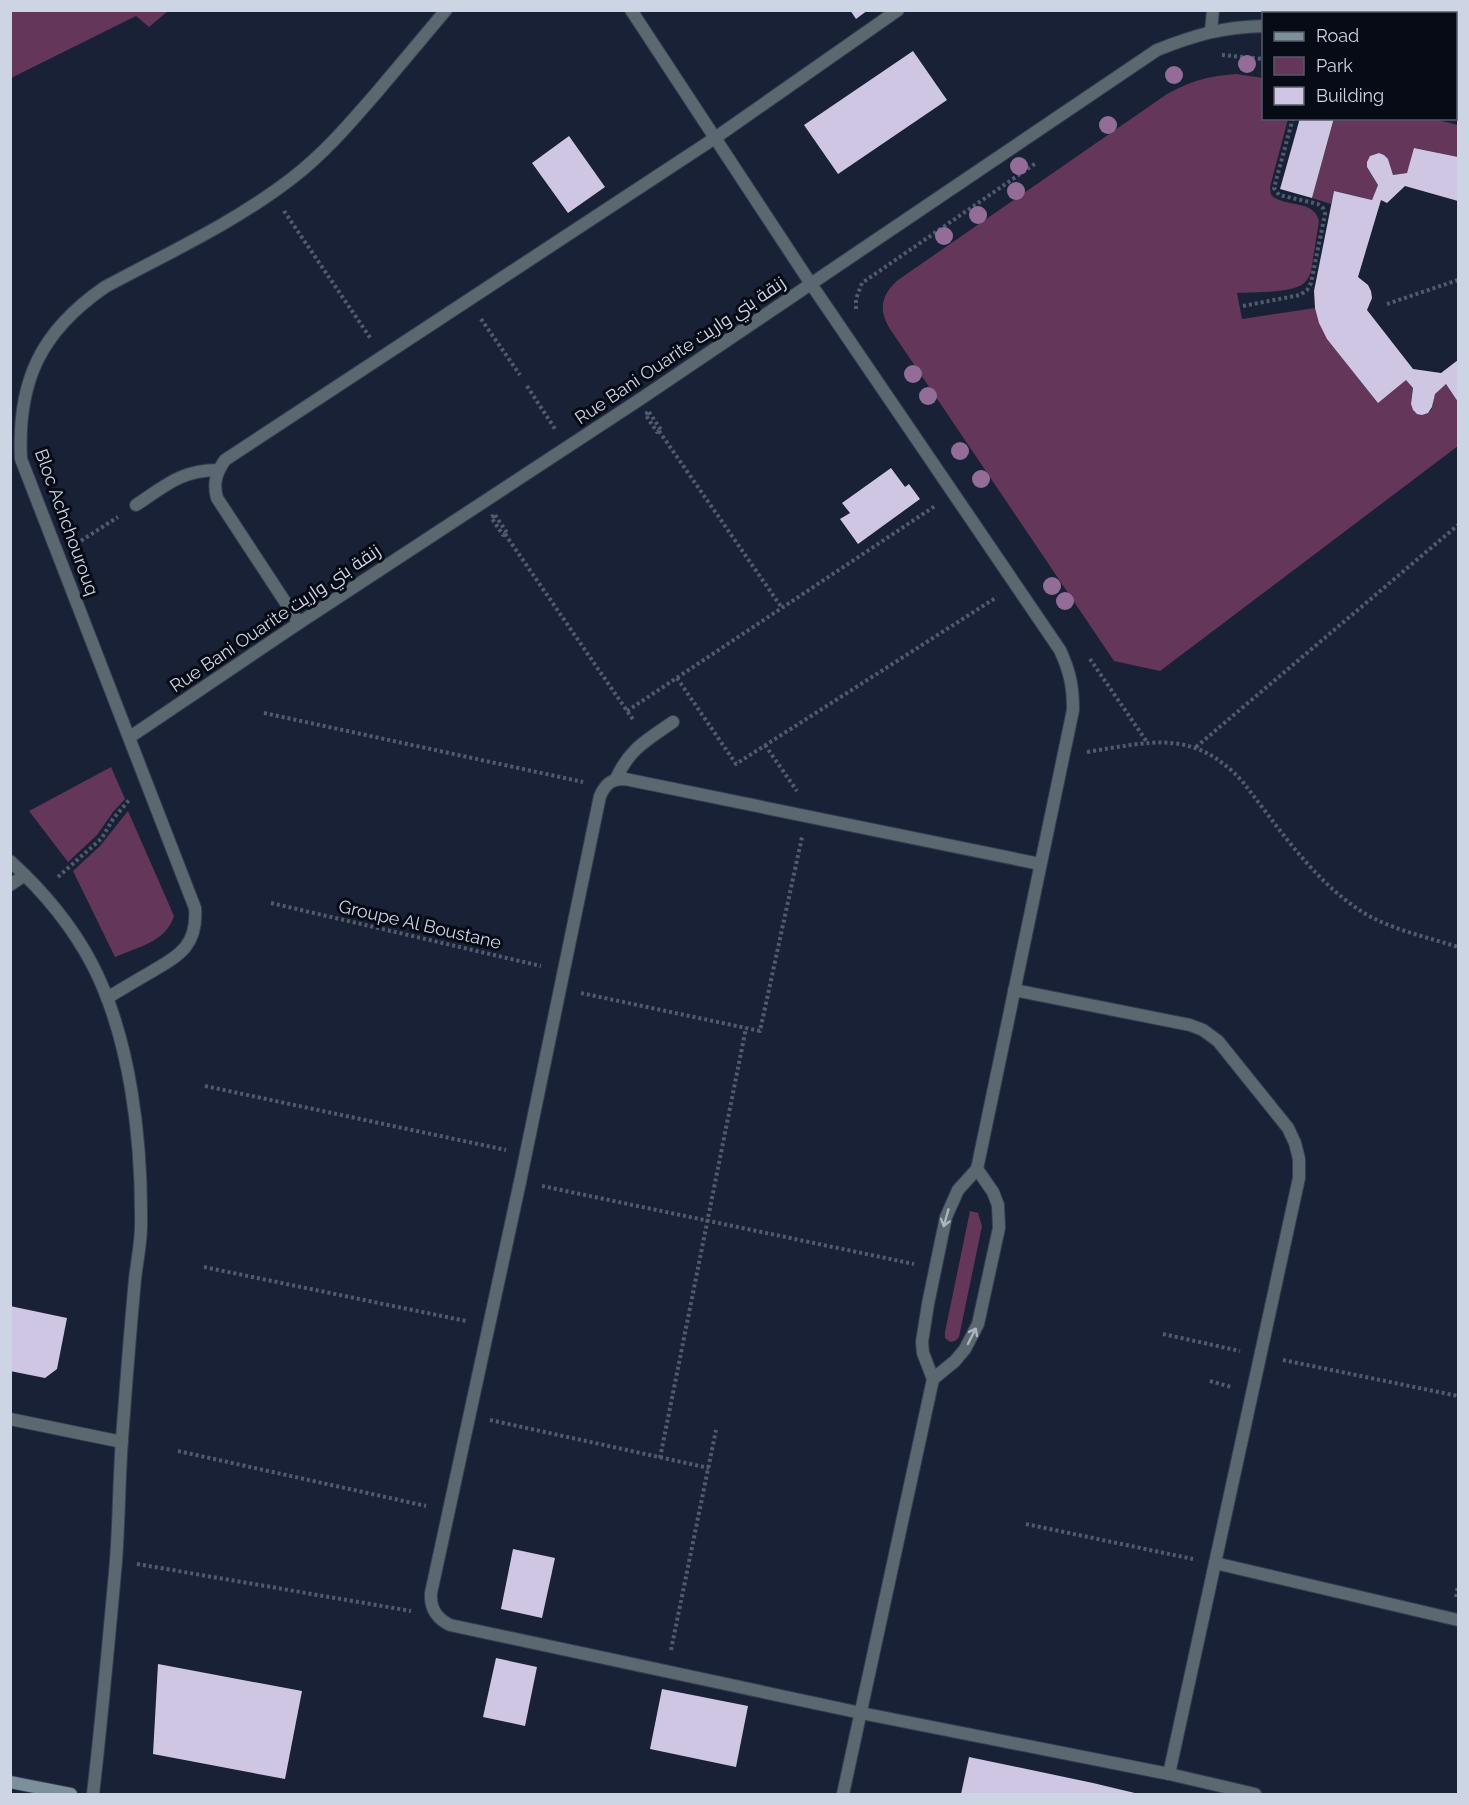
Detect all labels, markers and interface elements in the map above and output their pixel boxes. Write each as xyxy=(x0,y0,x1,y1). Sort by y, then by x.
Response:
legend xyxy=(1262,12,1457,120)
text: Road xyxy=(1316,25,1359,46)
text: Park xyxy=(1316,55,1353,76)
text: Building xyxy=(1316,85,1384,106)
street label: Rue Bani Ouarite زنقة بني واريت xyxy=(571,272,791,432)
street label: Bloc Achchourouq xyxy=(31,446,103,598)
street label: Rue Bani Ouarite زنقة بني واريت xyxy=(166,540,386,700)
street label: Groupe Al Boustane xyxy=(337,895,504,953)
one-way arrow xyxy=(940,1208,952,1227)
one-way arrow xyxy=(966,1328,978,1345)

